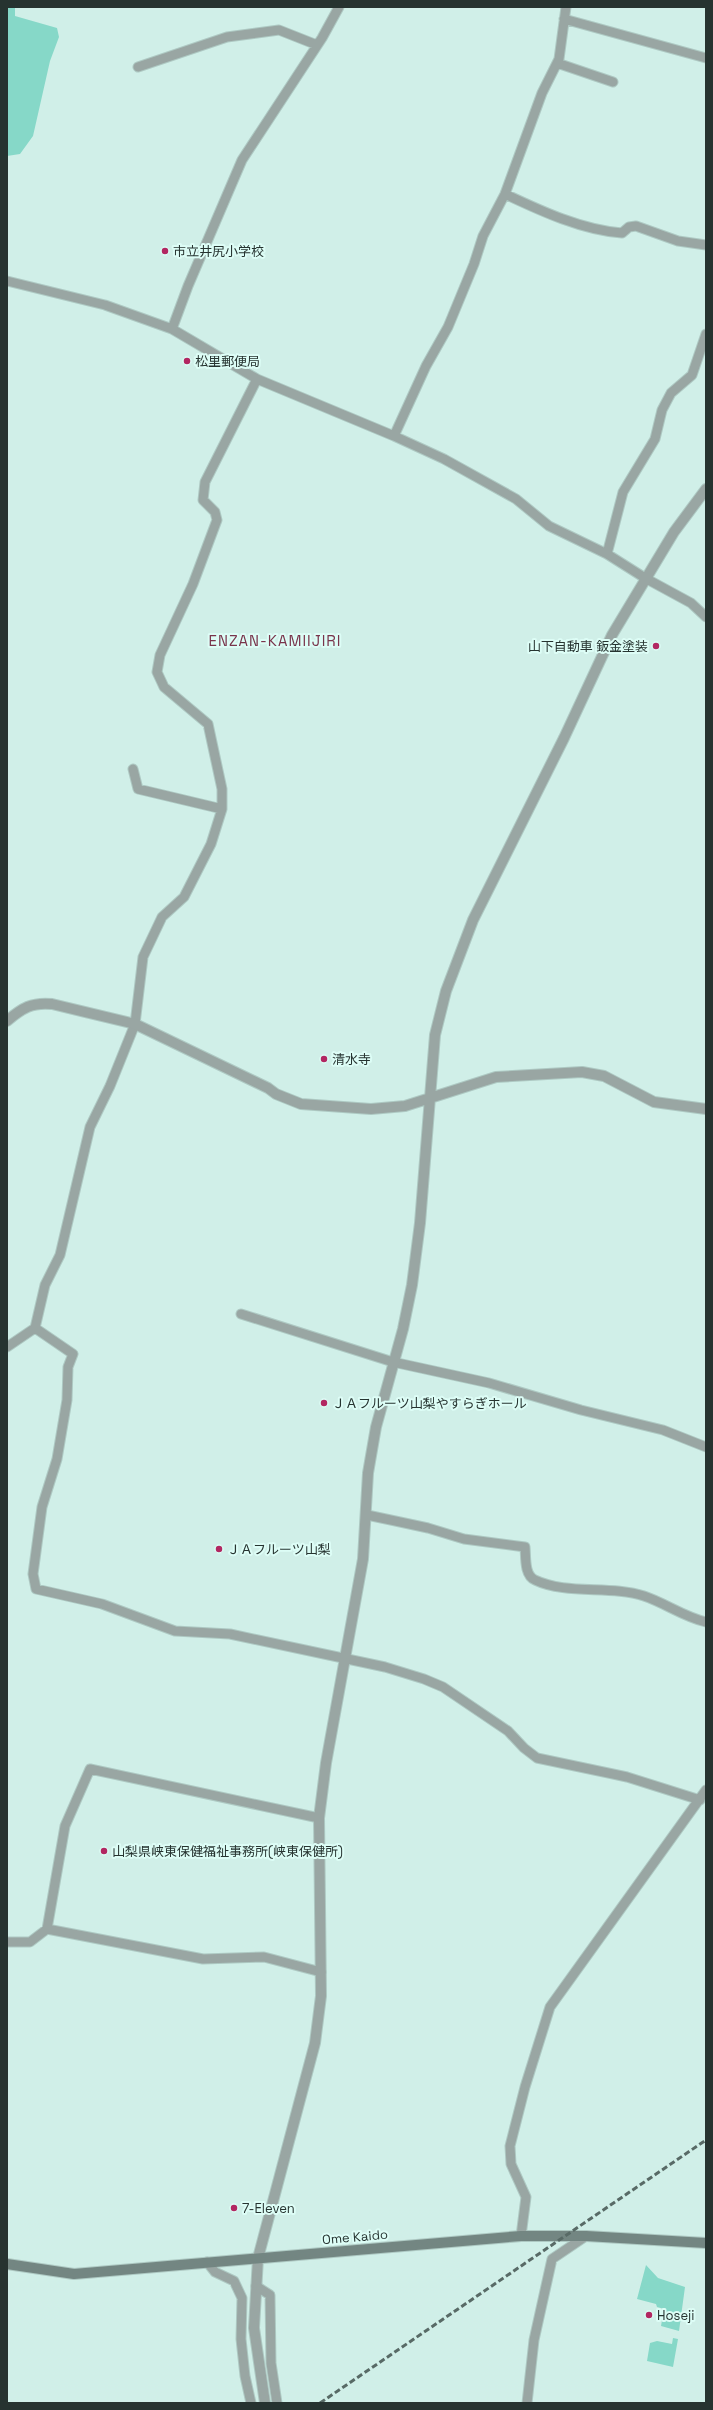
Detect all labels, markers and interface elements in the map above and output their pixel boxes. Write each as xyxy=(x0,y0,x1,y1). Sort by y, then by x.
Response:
place label: 市立井尻小学校 xyxy=(173,243,264,260)
marker: 市立井尻小学校 xyxy=(160,246,170,256)
place label: 松里郵便局 xyxy=(195,353,260,370)
marker: 松里郵便局 xyxy=(182,356,192,366)
district label: ENZAN-KAMIIJIRI xyxy=(209,631,341,650)
place label: 山下自動車 鈑金塗装 xyxy=(528,638,648,655)
marker: 山下自動車 鈑金塗装 xyxy=(651,641,661,651)
place label: 清水寺 xyxy=(332,1051,371,1068)
marker: 清水寺 xyxy=(319,1054,329,1064)
place label: ＪＡフルーツ山梨やすらぎホール xyxy=(332,1395,527,1412)
marker: ＪＡフルーツ山梨やすらぎホール xyxy=(319,1398,329,1408)
place label: ＪＡフルーツ山梨 xyxy=(227,1541,331,1558)
marker: ＪＡフルーツ山梨 xyxy=(214,1544,224,1554)
place label: 山梨県峡東保健福祉事務所(峡東保健所) xyxy=(112,1843,343,1860)
marker: 山梨県峡東保健福祉事務所(峡東保健所) xyxy=(99,1846,109,1856)
place label: 7-Eleven xyxy=(242,2200,295,2217)
marker: 7-Eleven xyxy=(229,2203,239,2213)
street label: Ome Kaido xyxy=(321,2226,389,2248)
place label: Hoseji xyxy=(657,2307,695,2324)
marker: Hoseji xyxy=(644,2310,654,2320)

